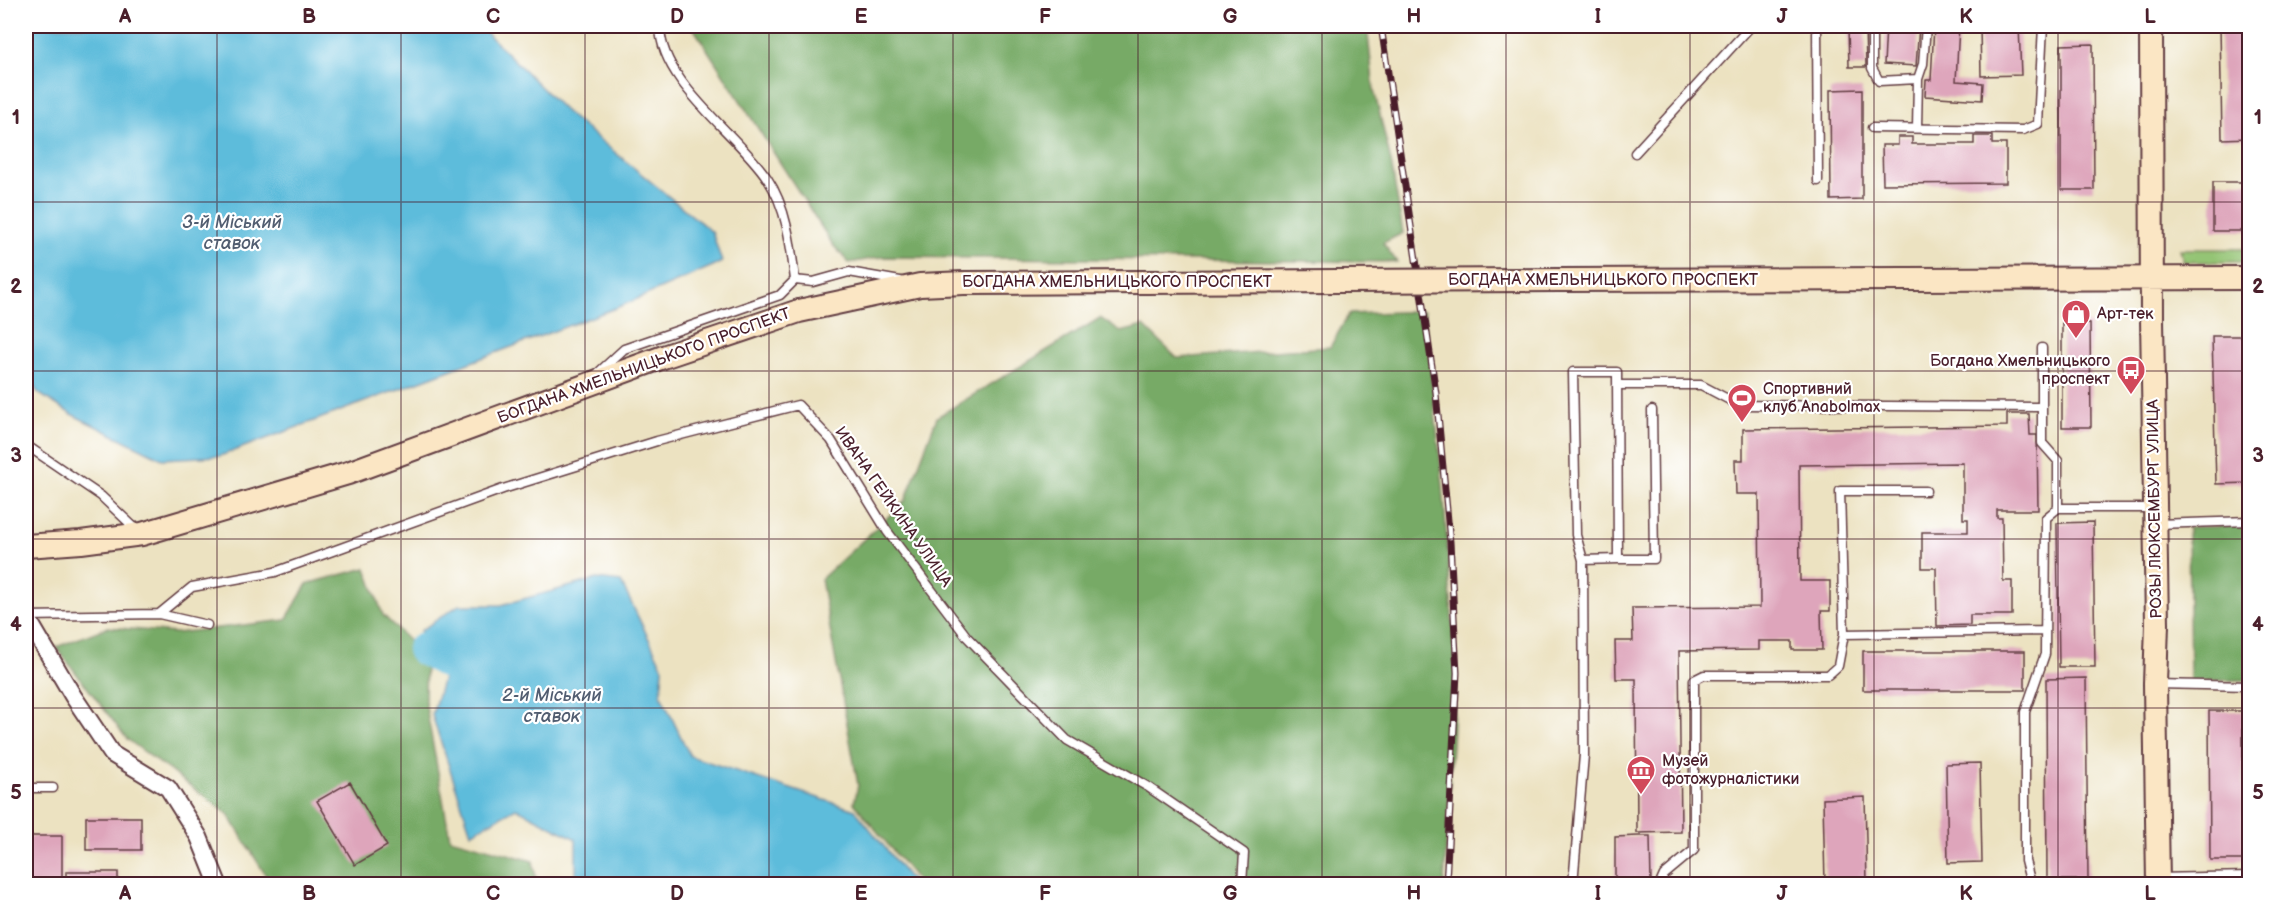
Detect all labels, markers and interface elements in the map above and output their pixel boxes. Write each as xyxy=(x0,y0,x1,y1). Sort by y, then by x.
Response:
text: A xyxy=(118,5,132,29)
text: B xyxy=(302,5,316,29)
text: C xyxy=(486,5,500,29)
text: D xyxy=(670,5,684,29)
text: E xyxy=(855,5,868,29)
text: F xyxy=(1039,5,1051,29)
text: G xyxy=(1223,5,1238,29)
text: H xyxy=(1407,5,1421,29)
text: I xyxy=(1595,5,1601,29)
text: J xyxy=(1777,5,1789,29)
text: K xyxy=(1959,5,1973,29)
text: L xyxy=(2144,5,2156,29)
text: 1 xyxy=(12,106,20,130)
text: 1 xyxy=(2254,106,2262,130)
water label: 3-й Міський ставок xyxy=(182,212,282,254)
street label: БОГДАНА ХМЕЛЬНИЦЬКОГО ПРОСПЕКТ xyxy=(1448,271,1759,290)
street label: БОГДАНА ХМЕЛЬНИЦЬКОГО ПРОСПЕКТ xyxy=(962,273,1273,292)
text: 2 xyxy=(10,275,22,299)
text: 2 xyxy=(2252,275,2264,299)
shop icon: Арт-тек xyxy=(2060,298,2092,340)
street label: БОГДАНА ХМЕЛЬНИЦЬКОГО ПРОСПЕКТ xyxy=(495,304,794,428)
place label: Арт-тек xyxy=(2096,305,2154,324)
place label: Богдана Хмельницького проспект xyxy=(1930,352,2111,389)
bus stop icon: Богдана Хмельницького проспект xyxy=(2115,354,2147,396)
place label: Спортивний клуб Anabolmax xyxy=(1763,380,1881,417)
sports icon: Спортивний клуб Anabolmax xyxy=(1726,382,1758,424)
street label: РОЗЫ ЛЮКСЕМБУРГ УЛИЦА xyxy=(2144,399,2166,619)
street label: ИВАНА ГЕЙКИНА УЛИЦА xyxy=(830,423,956,591)
text: 3 xyxy=(10,444,22,468)
text: 3 xyxy=(2252,444,2264,468)
text: 4 xyxy=(10,613,22,637)
text: 4 xyxy=(2252,613,2264,637)
water label: 2-й Міський ставок xyxy=(502,685,602,727)
place label: Музей фотожурналістики xyxy=(1662,752,1799,789)
museum icon: Музей фотожурналістики xyxy=(1625,754,1657,796)
text: 5 xyxy=(10,781,22,805)
text: 5 xyxy=(2252,781,2264,805)
text: A xyxy=(118,882,132,906)
text: B xyxy=(302,882,316,906)
text: C xyxy=(486,882,500,906)
text: D xyxy=(670,882,684,906)
text: E xyxy=(855,882,868,906)
text: F xyxy=(1039,882,1051,906)
text: G xyxy=(1223,882,1238,906)
text: H xyxy=(1407,882,1421,906)
text: I xyxy=(1595,882,1601,906)
text: J xyxy=(1777,882,1789,906)
text: K xyxy=(1959,882,1973,906)
text: L xyxy=(2144,882,2156,906)

